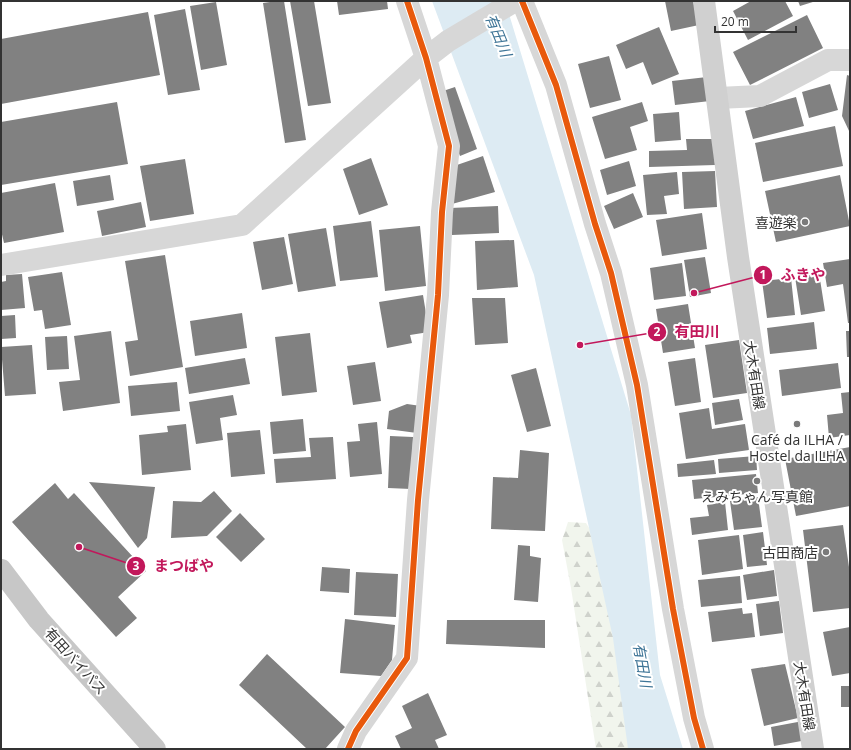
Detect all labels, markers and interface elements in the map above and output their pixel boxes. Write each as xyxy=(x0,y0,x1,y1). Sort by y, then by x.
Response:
scale bar xyxy=(715,8,796,34)
water label: 有田川 xyxy=(481,10,517,61)
text: 20 m xyxy=(721,13,749,30)
place label: 喜遊楽 xyxy=(755,213,797,232)
marker: 喜遊楽 xyxy=(800,217,810,227)
callout: ふきや xyxy=(753,261,834,288)
text: ふきや xyxy=(780,264,826,284)
text: 1 xyxy=(760,266,766,283)
callout: 有田川 xyxy=(647,318,728,345)
text: 有田川 xyxy=(674,321,720,341)
text: 2 xyxy=(654,323,661,340)
street label: 大木有田線 xyxy=(740,339,770,411)
marker: Café da ILHA / Hostel da ILHA xyxy=(792,419,802,429)
place label: Café da ILHA / Hostel da ILHA xyxy=(749,430,845,465)
marker: えみちゃん写真館 xyxy=(752,476,762,486)
place label: えみちゃん写真館 xyxy=(701,487,813,506)
place label: 古田商店 xyxy=(762,543,818,562)
marker: 古田商店 xyxy=(821,547,831,557)
callout: まつばや xyxy=(126,552,222,579)
text: まつばや xyxy=(154,555,214,575)
text: 3 xyxy=(133,557,140,574)
street label: 有田バイパス xyxy=(41,624,111,698)
water label: 有田川 xyxy=(629,641,657,691)
street label: 大木有田線 xyxy=(790,660,820,732)

